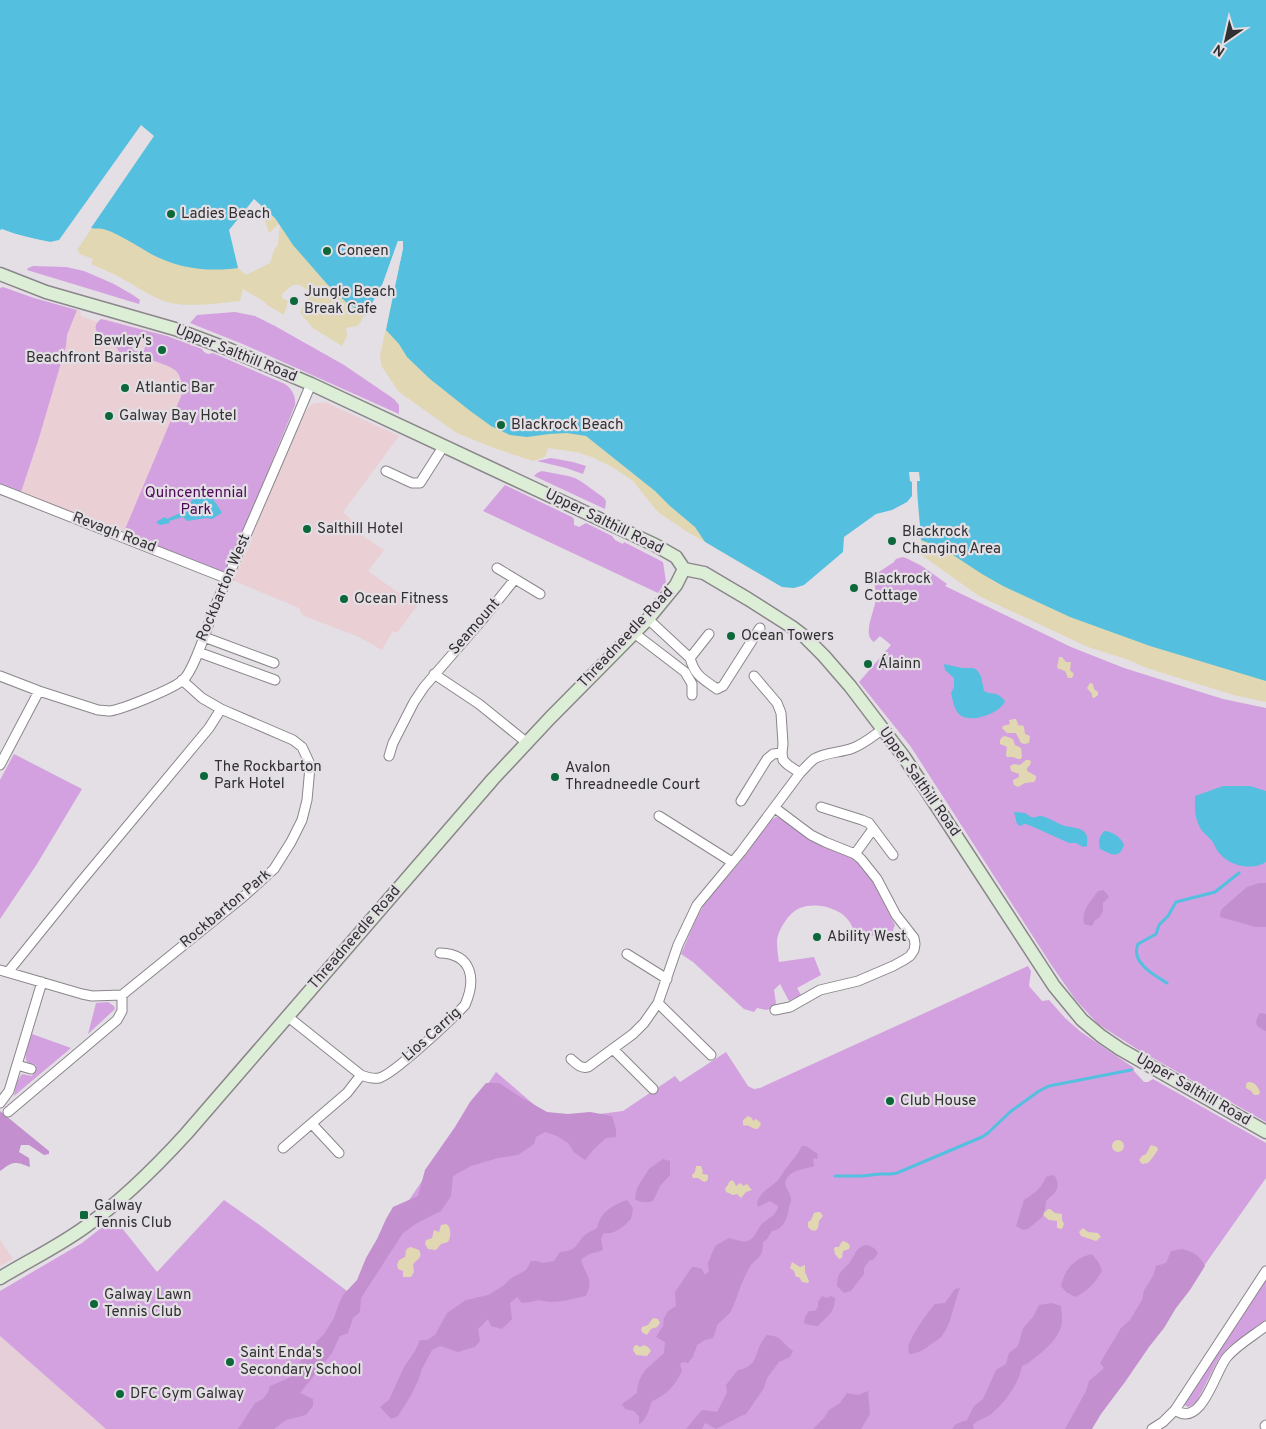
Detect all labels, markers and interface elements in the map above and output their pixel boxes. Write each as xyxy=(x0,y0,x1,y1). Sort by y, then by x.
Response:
north arrow xyxy=(1201,15,1251,65)
text: N xyxy=(1211,40,1228,59)
place label: Ladies Beach xyxy=(181,205,270,224)
marker: Ladies Beach xyxy=(165,208,177,220)
place label: Coneen xyxy=(337,242,389,261)
marker: Coneen xyxy=(321,245,333,257)
place label: Jungle Beach Break Cafe xyxy=(304,283,395,319)
marker: Jungle Beach Break Cafe xyxy=(288,295,300,307)
street label: Upper Salthill Road xyxy=(172,321,300,387)
place label: Bewley's Beachfront Barista xyxy=(26,332,152,368)
marker: Bewley's Beachfront Barista xyxy=(156,344,168,356)
place label: Atlantic Bar xyxy=(135,379,215,398)
marker: Atlantic Bar xyxy=(119,382,131,394)
place label: Galway Bay Hotel xyxy=(119,407,237,426)
marker: Galway Bay Hotel xyxy=(103,410,115,422)
place label: Blackrock Beach xyxy=(511,416,624,435)
marker: Blackrock Beach xyxy=(495,419,507,431)
park label: Quincentennial Park xyxy=(145,484,247,520)
street label: Upper Salthill Road xyxy=(542,485,666,559)
street label: Revagh Road xyxy=(70,508,158,558)
place label: Salthill Hotel xyxy=(317,520,403,539)
marker: Salthill Hotel xyxy=(301,523,313,535)
place label: Blackrock Changing Area xyxy=(902,523,1001,559)
street label: Rockbarton West xyxy=(193,531,255,645)
marker: Blackrock Changing Area xyxy=(886,535,898,547)
place label: Blackrock Cottage xyxy=(864,570,931,606)
marker: Blackrock Cottage xyxy=(848,582,860,594)
street label: Threadneedle Road xyxy=(574,583,678,693)
place label: Ocean Fitness xyxy=(354,590,448,609)
marker: Ocean Fitness xyxy=(338,593,350,605)
street label: Seamount xyxy=(445,595,505,659)
place label: Ocean Towers xyxy=(741,627,834,646)
marker: Ocean Towers xyxy=(725,630,737,642)
place label: Álainn xyxy=(878,654,921,674)
marker: Álainn xyxy=(862,658,874,670)
street label: Upper Salthill Road xyxy=(874,723,964,841)
place label: The Rockbarton Park Hotel xyxy=(214,758,322,794)
place label: Avalon Threadneedle Court xyxy=(565,759,700,795)
marker: The Rockbarton Park Hotel xyxy=(198,770,210,782)
marker: Avalon Threadneedle Court xyxy=(549,771,561,783)
street label: Rockbarton Park xyxy=(177,865,275,953)
street label: Threadneedle Road xyxy=(305,882,405,994)
place label: Ability West xyxy=(827,928,907,947)
marker: Ability West xyxy=(811,931,823,943)
street label: Lios Carrig xyxy=(399,1004,465,1066)
street label: Upper Salthill Road xyxy=(1132,1049,1254,1131)
place label: Club House xyxy=(900,1092,976,1111)
marker: Club House xyxy=(884,1095,896,1107)
place label: Galway Tennis Club xyxy=(94,1197,172,1233)
marker: Galway Tennis Club xyxy=(78,1209,90,1221)
place label: Galway Lawn Tennis Club xyxy=(104,1286,191,1322)
marker: Galway Lawn Tennis Club xyxy=(88,1298,100,1310)
place label: Saint Enda's Secondary School xyxy=(240,1344,361,1380)
marker: Saint Enda's Secondary School xyxy=(224,1356,236,1368)
place label: DFC Gym Galway xyxy=(130,1385,244,1404)
marker: DFC Gym Galway xyxy=(114,1388,126,1400)

